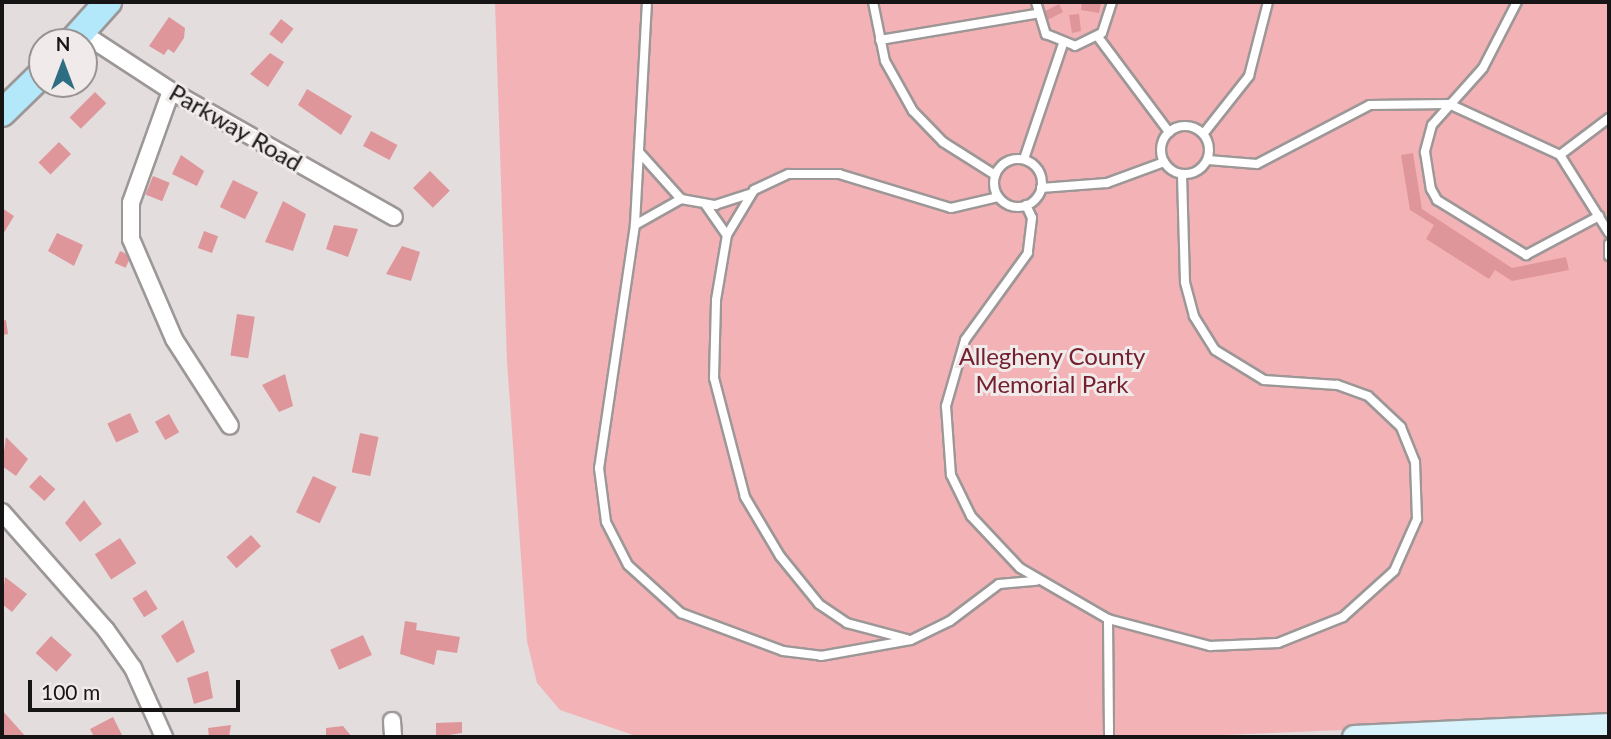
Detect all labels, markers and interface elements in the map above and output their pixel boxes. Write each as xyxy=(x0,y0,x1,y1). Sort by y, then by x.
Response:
north arrow xyxy=(28,28,98,98)
text: N xyxy=(56,32,70,55)
street label: Parkway Road xyxy=(164,77,308,177)
park label: Allegheny County Memorial Park xyxy=(958,342,1146,398)
scale bar xyxy=(32,666,243,710)
text: 100 m xyxy=(41,679,100,704)

